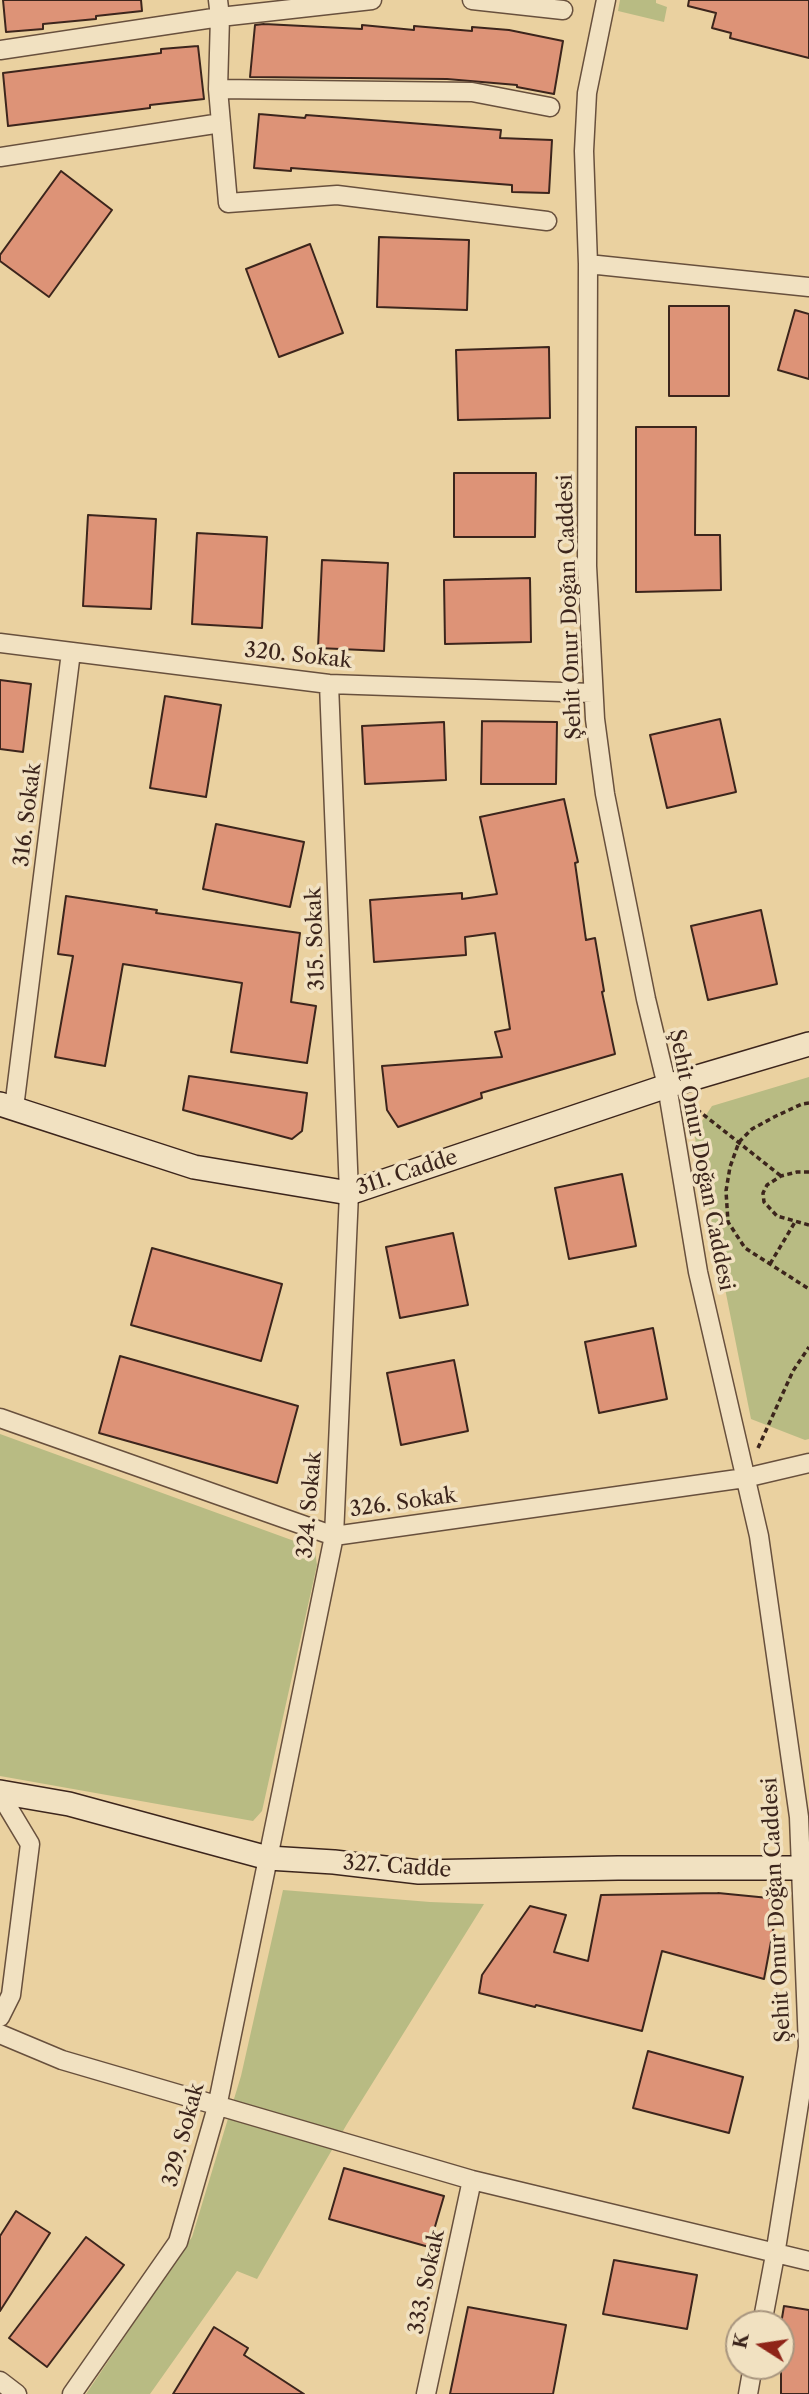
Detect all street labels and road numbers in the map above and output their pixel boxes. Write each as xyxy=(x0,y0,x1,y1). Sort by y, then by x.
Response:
street label: Şehit Onur Doğan Caddesi xyxy=(553,474,587,740)
street label: 320. Sokak xyxy=(243,638,353,674)
street label: 316. Sokak xyxy=(9,762,47,868)
street label: 315. Sokak xyxy=(302,887,330,991)
street label: Şehit Onur Doğan Caddesi xyxy=(663,1027,739,1293)
street label: 311. Cadde xyxy=(353,1145,461,1201)
street label: 324. Sokak xyxy=(293,1450,327,1560)
street label: 326. Sokak xyxy=(348,1483,458,1523)
street label: Şehit Onur Doğan Caddesi xyxy=(757,1777,797,2043)
street label: 327. Cadde xyxy=(342,1851,452,1883)
street label: 329. Sokak xyxy=(158,2080,210,2190)
street label: 333. Sokak xyxy=(404,2227,450,2337)

